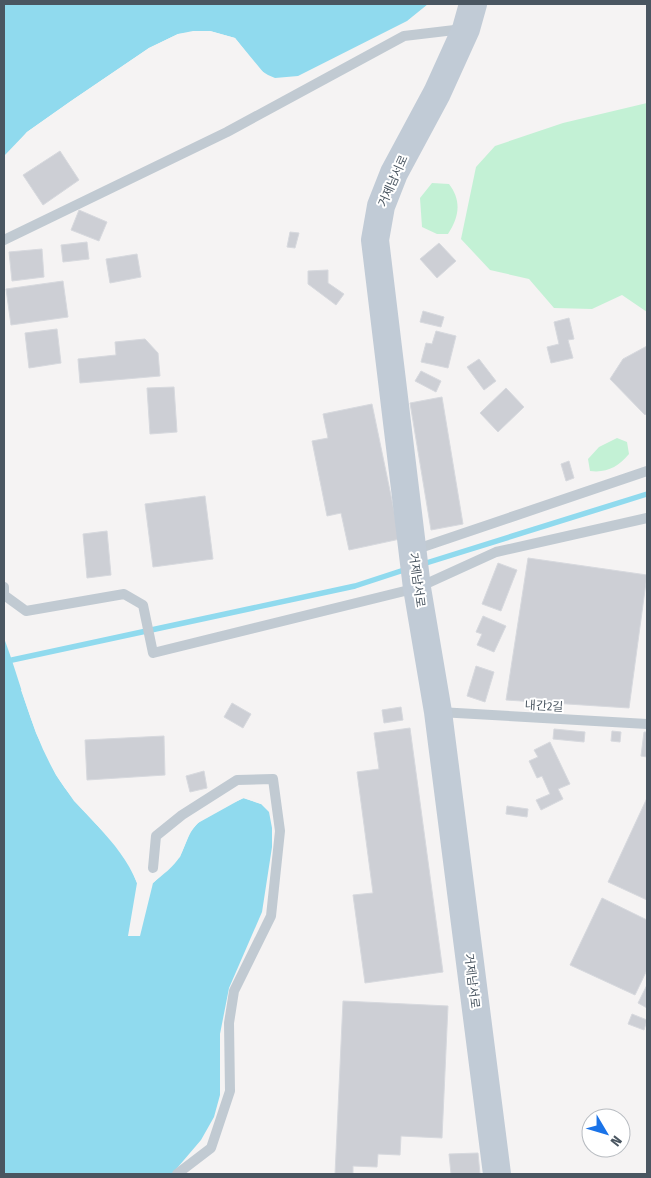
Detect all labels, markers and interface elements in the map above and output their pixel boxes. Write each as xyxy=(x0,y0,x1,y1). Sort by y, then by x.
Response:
street label: 거제남서로 xyxy=(375,153,411,209)
street label: 거제남서로 xyxy=(406,552,428,608)
street label: 내간2길 xyxy=(524,698,564,714)
street label: 거제남서로 xyxy=(462,953,482,1009)
north arrow xyxy=(581,1108,631,1158)
text: N xyxy=(607,1132,625,1149)

